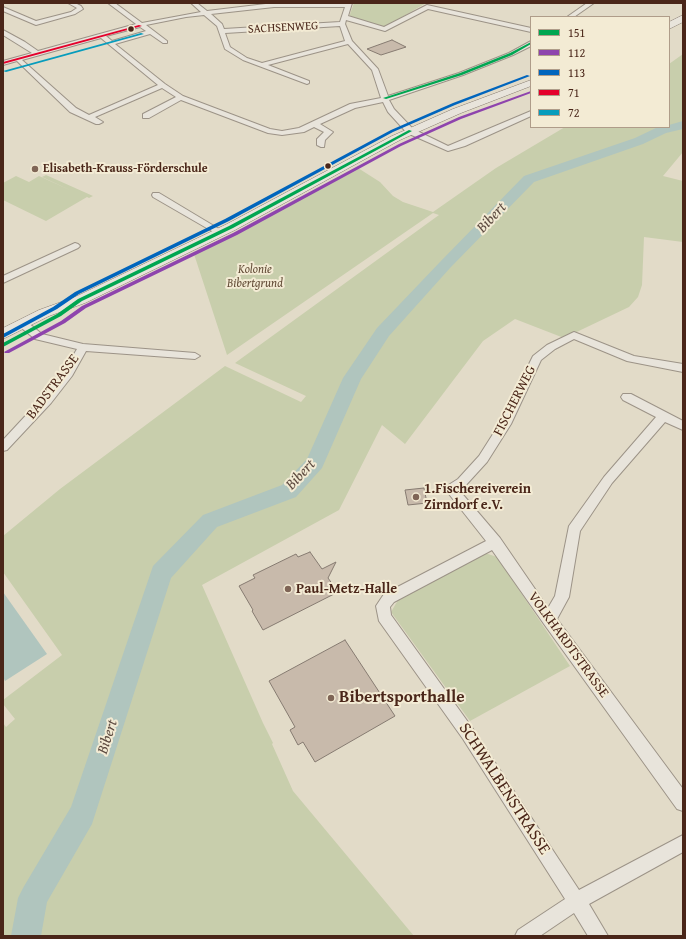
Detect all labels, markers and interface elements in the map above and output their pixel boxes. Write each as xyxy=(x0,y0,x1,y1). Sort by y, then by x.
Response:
legend xyxy=(530,16,670,128)
street label: SACHSENWEG xyxy=(247,19,319,37)
unlabelled marker xyxy=(126,24,136,34)
text: 151 xyxy=(568,24,585,41)
text: 112 xyxy=(568,44,585,61)
text: 113 xyxy=(568,64,585,81)
text: 71 xyxy=(568,84,580,101)
text: 72 xyxy=(568,104,580,121)
unlabelled marker xyxy=(323,161,333,171)
place label: Elisabeth-Krauss-Förderschule xyxy=(43,162,208,176)
marker: Elisabeth-Krauss-Förderschule xyxy=(30,164,40,174)
water label: Bibert xyxy=(473,199,511,237)
park label: Kolonie Bibertgrund xyxy=(227,263,283,291)
street label: BADSTRASSE xyxy=(23,351,83,423)
street label: FISCHERWEG xyxy=(490,363,540,439)
water label: Bibert xyxy=(282,456,320,494)
place label: 1.Fischereiverein Zirndorf e.V. xyxy=(424,481,531,514)
marker: 1.Fischereiverein Zirndorf e.V. xyxy=(411,492,421,502)
place label: Paul-Metz-Halle xyxy=(296,581,397,597)
marker: Paul-Metz-Halle xyxy=(283,584,293,594)
street label: VOLKHARDTSTRASSE xyxy=(524,589,612,701)
place label: Bibertsporthalle xyxy=(339,688,465,708)
marker: Bibertsporthalle xyxy=(326,693,336,703)
water label: Bibert xyxy=(94,718,122,756)
street label: SCHWALBENSTRASSE xyxy=(454,719,554,859)

